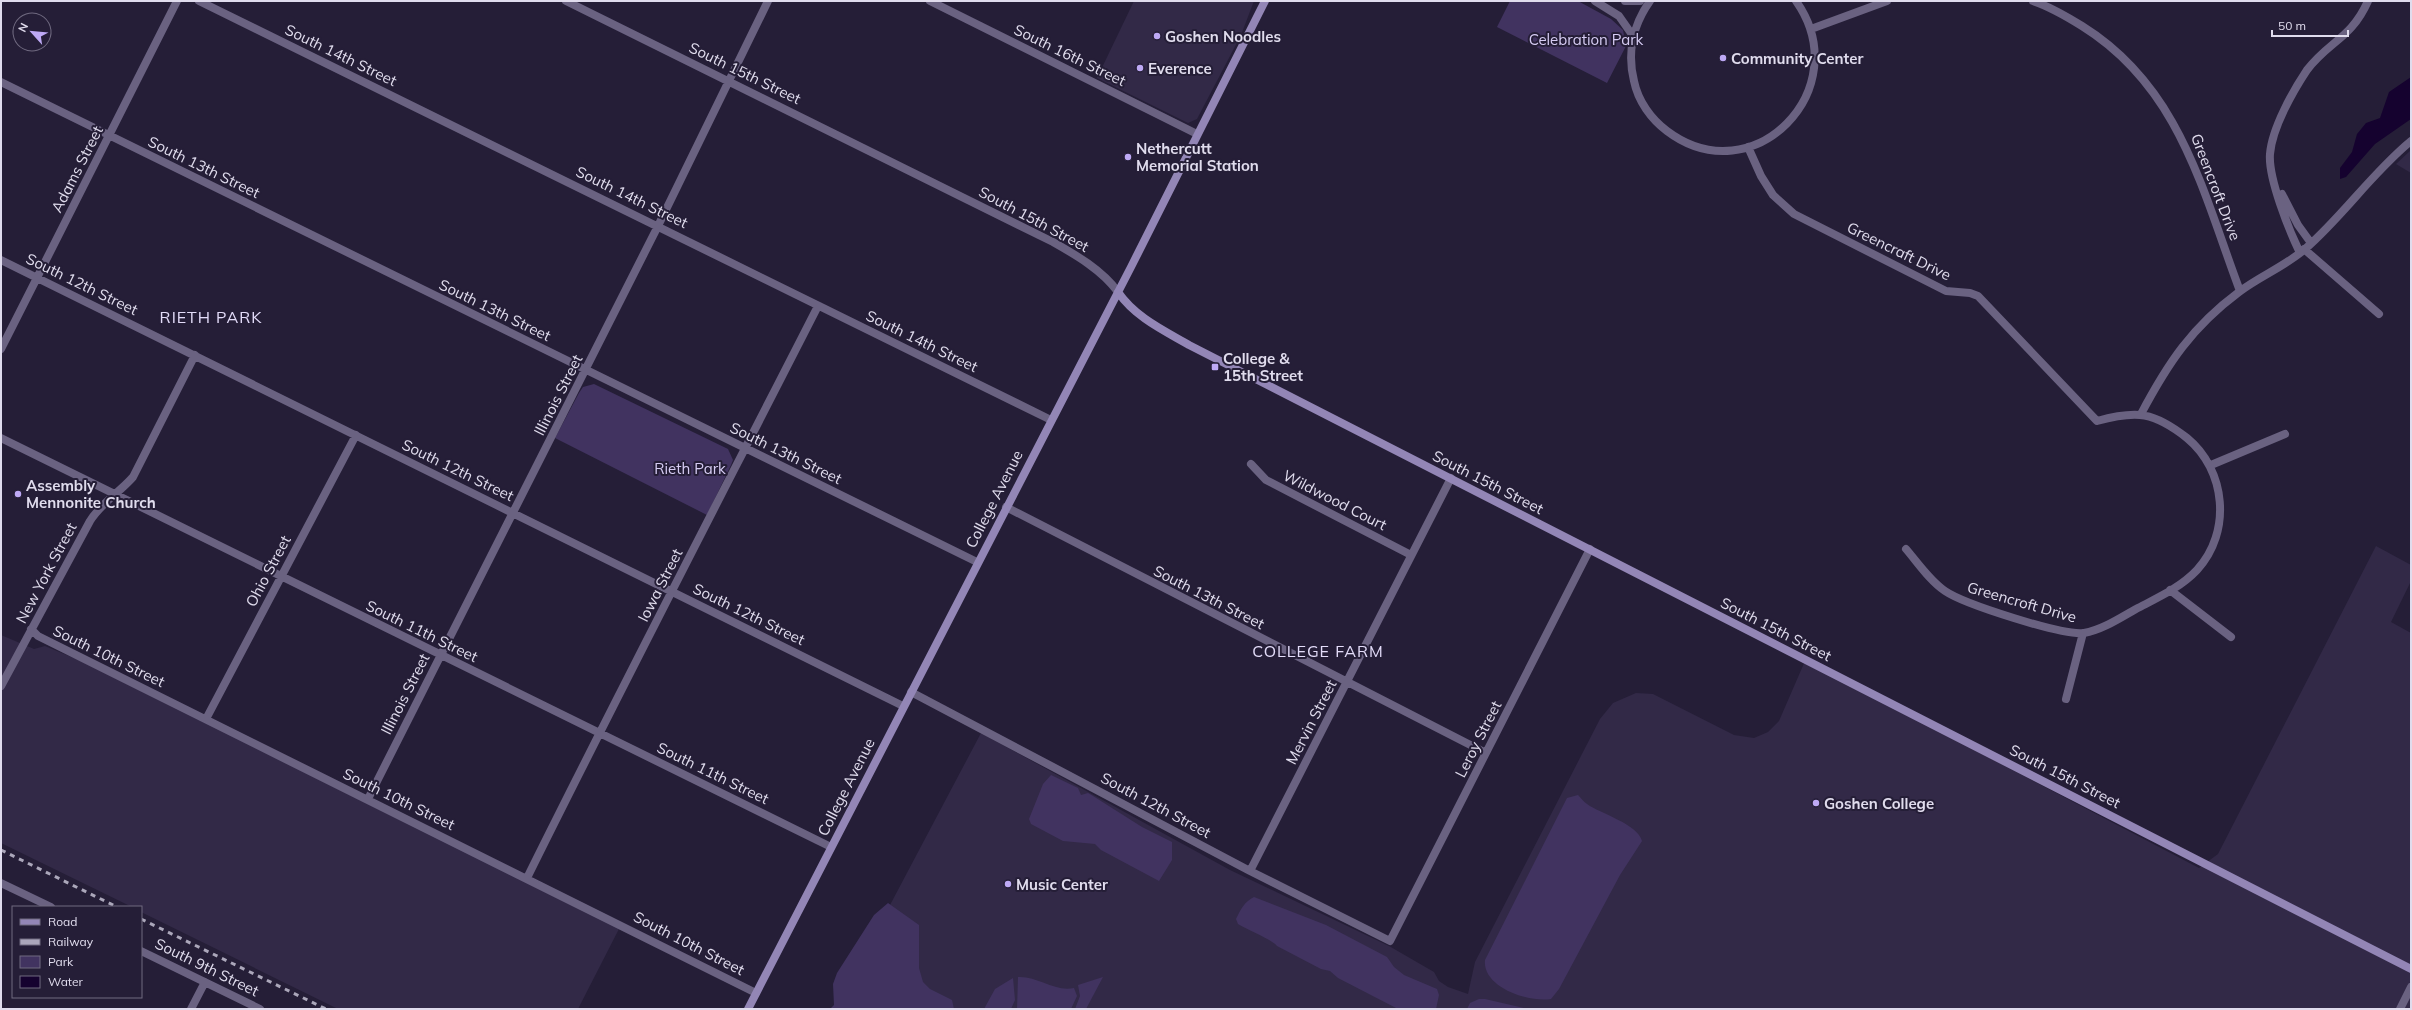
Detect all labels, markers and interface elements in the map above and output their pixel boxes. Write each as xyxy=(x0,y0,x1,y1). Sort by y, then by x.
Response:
north arrow xyxy=(12,12,52,52)
scale bar xyxy=(2272,12,2348,38)
text: 50 m xyxy=(2278,18,2306,33)
street label: South 14th Street xyxy=(282,20,400,90)
street label: South 16th Street xyxy=(1011,20,1129,90)
text: N xyxy=(15,21,31,34)
place label: Goshen Noodles xyxy=(1165,27,1281,46)
park label: Celebration Park xyxy=(1529,30,1644,49)
marker: Goshen Noodles xyxy=(1152,31,1162,41)
street label: South 15th Street xyxy=(686,38,804,108)
place label: Community Center xyxy=(1731,49,1863,68)
marker: Community Center xyxy=(1718,53,1728,63)
place label: Everence xyxy=(1148,59,1212,78)
marker: Everence xyxy=(1135,63,1145,73)
street label: Adams Street xyxy=(47,122,107,216)
street label: Greencroft Drive xyxy=(2187,131,2245,243)
street label: South 13th Street xyxy=(145,132,263,202)
place label: Nethercutt Memorial Station xyxy=(1136,139,1259,175)
marker: Nethercutt Memorial Station xyxy=(1123,152,1133,162)
street label: South 14th Street xyxy=(573,162,691,232)
street label: South 15th Street xyxy=(976,182,1092,256)
street label: Greencraft Drive xyxy=(1844,218,1954,284)
street label: South 12th Street xyxy=(23,249,141,319)
street label: South 13th Street xyxy=(436,275,554,345)
street label: South 14th Street xyxy=(863,306,981,376)
district label: RIETH PARK xyxy=(160,307,262,327)
place label: College & 15th Street xyxy=(1223,349,1303,385)
street label: Illinois Street xyxy=(529,351,587,439)
marker: College & 15th Street xyxy=(1210,362,1220,372)
street label: South 13th Street xyxy=(727,418,845,488)
street label: South 12th Street xyxy=(399,435,517,505)
street label: South 15th Street xyxy=(1429,446,1547,518)
street label: College Avenue xyxy=(961,447,1027,551)
park label: Rieth Park xyxy=(654,459,726,478)
street label: Wildwood Court xyxy=(1280,466,1390,534)
place label: Assembly Mennonite Church xyxy=(26,476,156,512)
marker: Assembly Mennonite Church xyxy=(13,489,23,499)
street label: New York Street xyxy=(11,519,81,627)
street label: Ohio Street xyxy=(241,532,295,610)
street label: Iowa Street xyxy=(633,545,687,625)
street label: South 13th Street xyxy=(1150,561,1268,633)
street label: Greencroft Drive xyxy=(1965,577,2079,627)
street label: South 12th Street xyxy=(690,579,808,649)
street label: South 15th Street xyxy=(1717,593,1835,665)
street label: South 11th Street xyxy=(363,596,481,666)
street label: South 10th Street xyxy=(50,621,168,691)
district label: COLLEGE FARM xyxy=(1252,641,1384,661)
street label: Illinois Street xyxy=(376,650,434,738)
street label: Mervin Street xyxy=(1282,676,1340,768)
street label: Leroy Street xyxy=(1451,698,1505,780)
street label: College Avenue xyxy=(813,735,879,839)
street label: South 11th Street xyxy=(654,738,772,808)
street label: South 15th Street xyxy=(2006,740,2124,812)
street label: South 10th Street xyxy=(340,764,458,834)
street label: South 12th Street xyxy=(1098,768,1214,842)
place label: Goshen College xyxy=(1824,794,1934,813)
marker: Goshen College xyxy=(1811,798,1821,808)
place label: Music Center xyxy=(1016,875,1108,894)
marker: Music Center xyxy=(1003,879,1013,889)
legend xyxy=(12,906,142,998)
street label: South 10th Street xyxy=(630,907,748,979)
text: Road xyxy=(48,914,77,929)
text: Railway xyxy=(48,934,94,949)
street label: South 9th Street xyxy=(152,934,262,1000)
text: Park xyxy=(48,954,74,969)
text: Water xyxy=(48,974,84,989)

